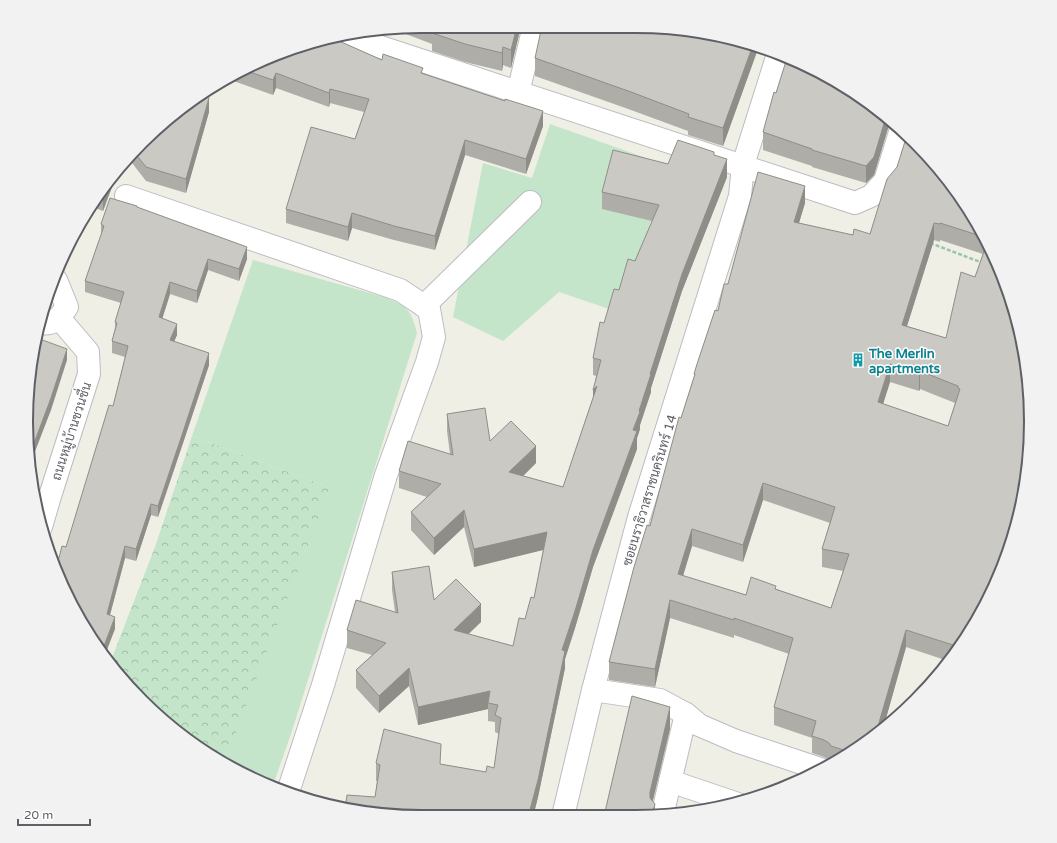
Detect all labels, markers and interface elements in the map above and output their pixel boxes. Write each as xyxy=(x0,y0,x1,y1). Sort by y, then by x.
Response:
place label: The Merlin apartments xyxy=(868,346,940,377)
building icon: The Merlin apartments xyxy=(850,352,866,368)
street label: ถนนหมู่บ้านชวนชื่น xyxy=(44,379,96,483)
street label: ซอยนราธิวาสราชนครินทร์ 14 xyxy=(617,412,681,568)
scale bar xyxy=(18,801,90,827)
text: 20 m xyxy=(24,808,53,822)

